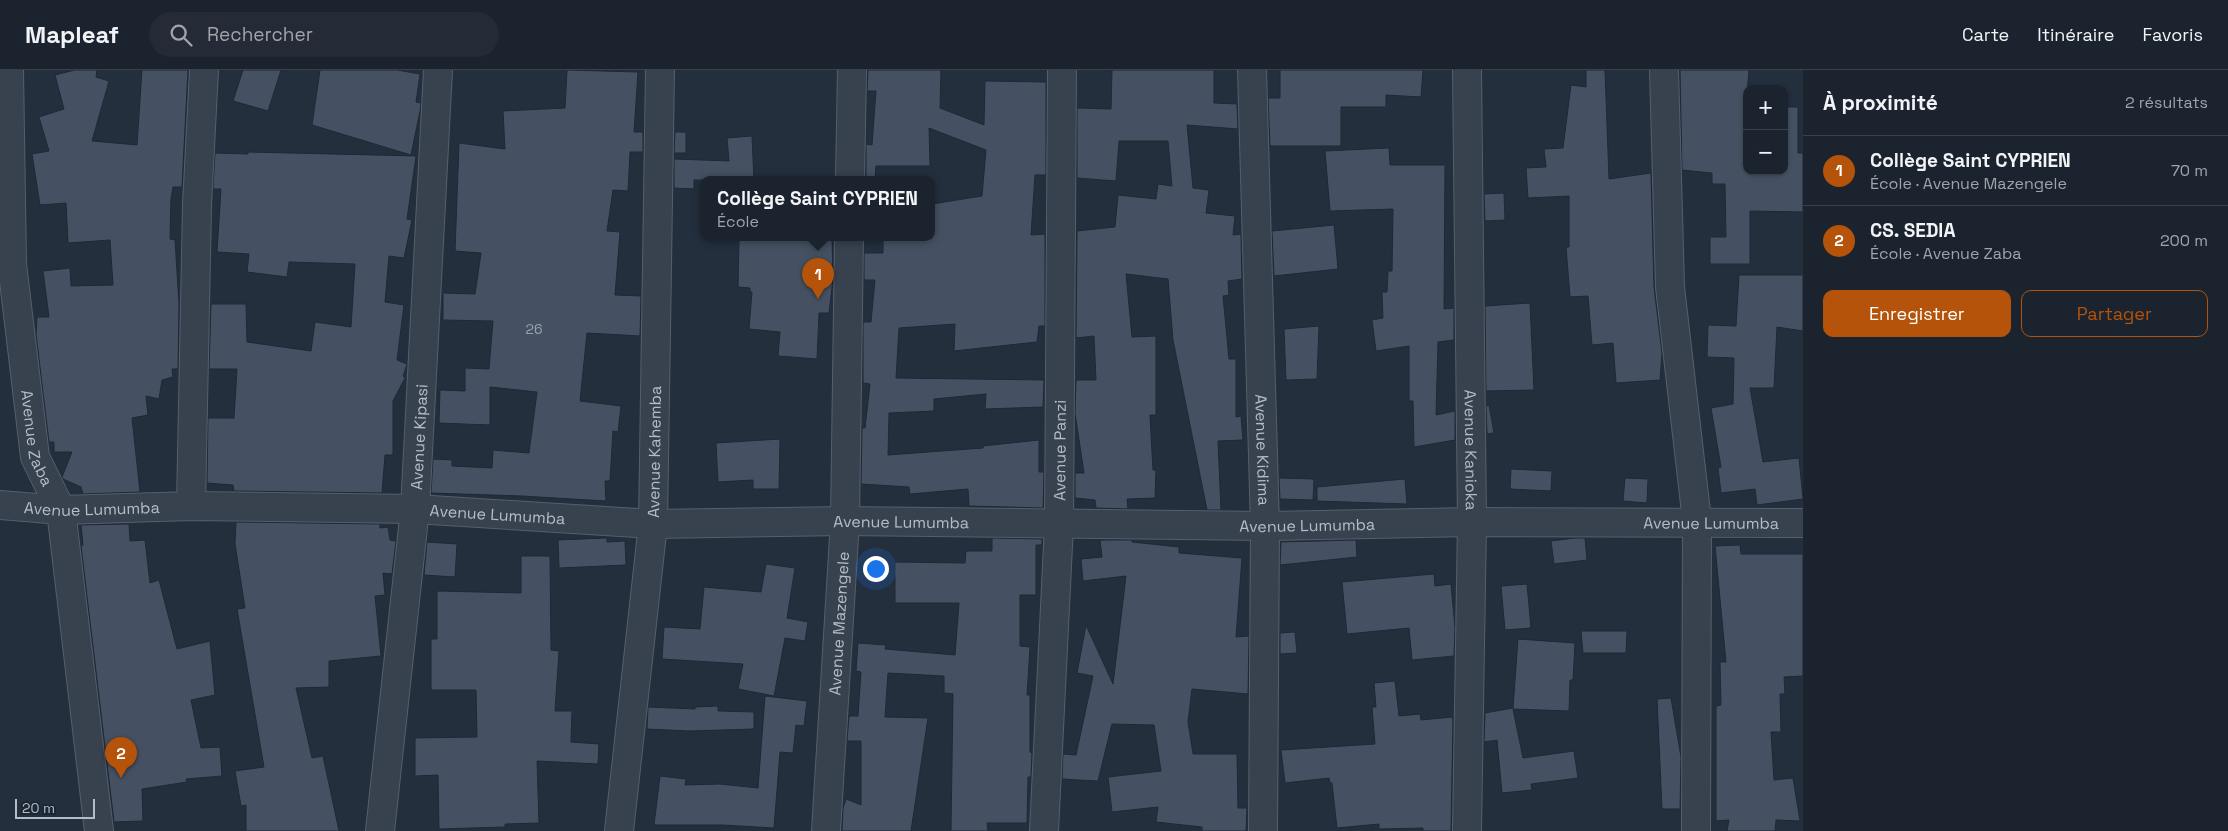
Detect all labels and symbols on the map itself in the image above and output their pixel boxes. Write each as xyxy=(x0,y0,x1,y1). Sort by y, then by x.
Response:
pin: 1 xyxy=(802,258,834,299)
house number: 26 xyxy=(525,320,543,338)
street label: Avenue Kipasi xyxy=(406,383,433,491)
street label: Avenue Kahemba xyxy=(643,386,666,518)
street label: Avenue Zaba xyxy=(16,389,58,490)
street label: Avenue Kanioka xyxy=(1460,389,1482,511)
street label: Avenue Kidima xyxy=(1250,394,1274,506)
street label: Avenue Panzi xyxy=(1049,400,1071,501)
street label: Avenue Lumumba xyxy=(23,497,160,521)
street label: Avenue Lumumba xyxy=(429,500,566,529)
street label: Avenue Lumumba xyxy=(833,511,969,533)
street label: Avenue Lumumba xyxy=(1643,513,1779,534)
street label: Avenue Lumumba xyxy=(1239,514,1375,537)
street label: Avenue Mazengele xyxy=(824,551,854,696)
your location xyxy=(863,556,889,582)
pin: 2 xyxy=(105,737,137,778)
scale bar xyxy=(15,796,95,819)

